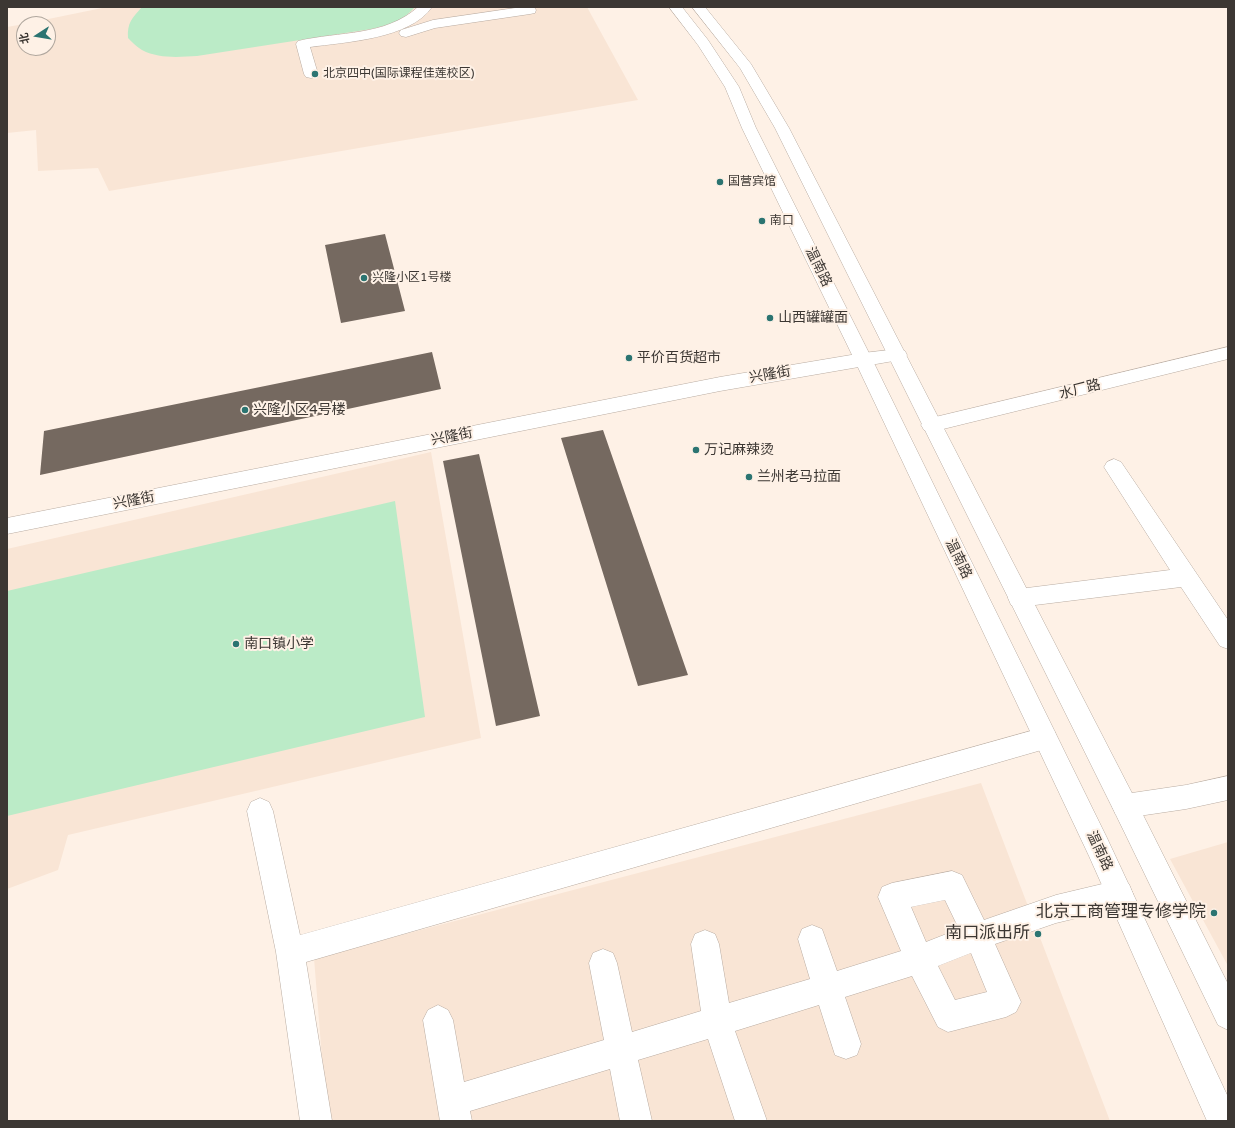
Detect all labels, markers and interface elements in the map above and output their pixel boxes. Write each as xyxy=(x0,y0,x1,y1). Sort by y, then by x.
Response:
north arrow xyxy=(16,16,56,56)
text: 北 xyxy=(17,32,32,45)
place label: 北京四中(国际课程佳莲校区) xyxy=(323,67,474,81)
marker: 北京四中(国际课程佳莲校区) xyxy=(310,69,320,79)
place label: 国营宾馆 xyxy=(728,175,776,189)
marker: 国营宾馆 xyxy=(715,177,725,187)
place label: 南口 xyxy=(770,214,794,228)
marker: 南口 xyxy=(757,216,767,226)
street label: 温南路 xyxy=(801,244,835,290)
place label: 兴隆小区1号楼 xyxy=(372,271,452,285)
marker: 兴隆小区1号楼 xyxy=(359,273,369,283)
place label: 山西罐罐面 xyxy=(778,310,848,326)
marker: 山西罐罐面 xyxy=(765,313,775,323)
place label: 平价百货超市 xyxy=(637,350,721,366)
marker: 平价百货超市 xyxy=(624,353,634,363)
street label: 兴隆街 xyxy=(748,363,792,387)
street label: 水厂路 xyxy=(1058,377,1102,403)
place label: 兴隆小区4号楼 xyxy=(253,402,346,418)
marker: 兴隆小区4号楼 xyxy=(240,405,250,415)
street label: 兴隆街 xyxy=(430,425,474,449)
place label: 万记麻辣烫 xyxy=(704,442,774,458)
marker: 万记麻辣烫 xyxy=(691,445,701,455)
place label: 兰州老马拉面 xyxy=(757,469,841,485)
marker: 兰州老马拉面 xyxy=(744,472,754,482)
street label: 兴隆街 xyxy=(112,489,156,513)
street label: 温南路 xyxy=(941,536,975,582)
place label: 南口镇小学 xyxy=(244,636,314,652)
marker: 南口镇小学 xyxy=(231,639,241,649)
street label: 温南路 xyxy=(1083,828,1115,874)
place label: 北京工商管理专修学院 xyxy=(1036,903,1206,923)
marker: 北京工商管理专修学院 xyxy=(1209,908,1219,918)
place label: 南口派出所 xyxy=(945,924,1030,944)
marker: 南口派出所 xyxy=(1033,929,1043,939)

